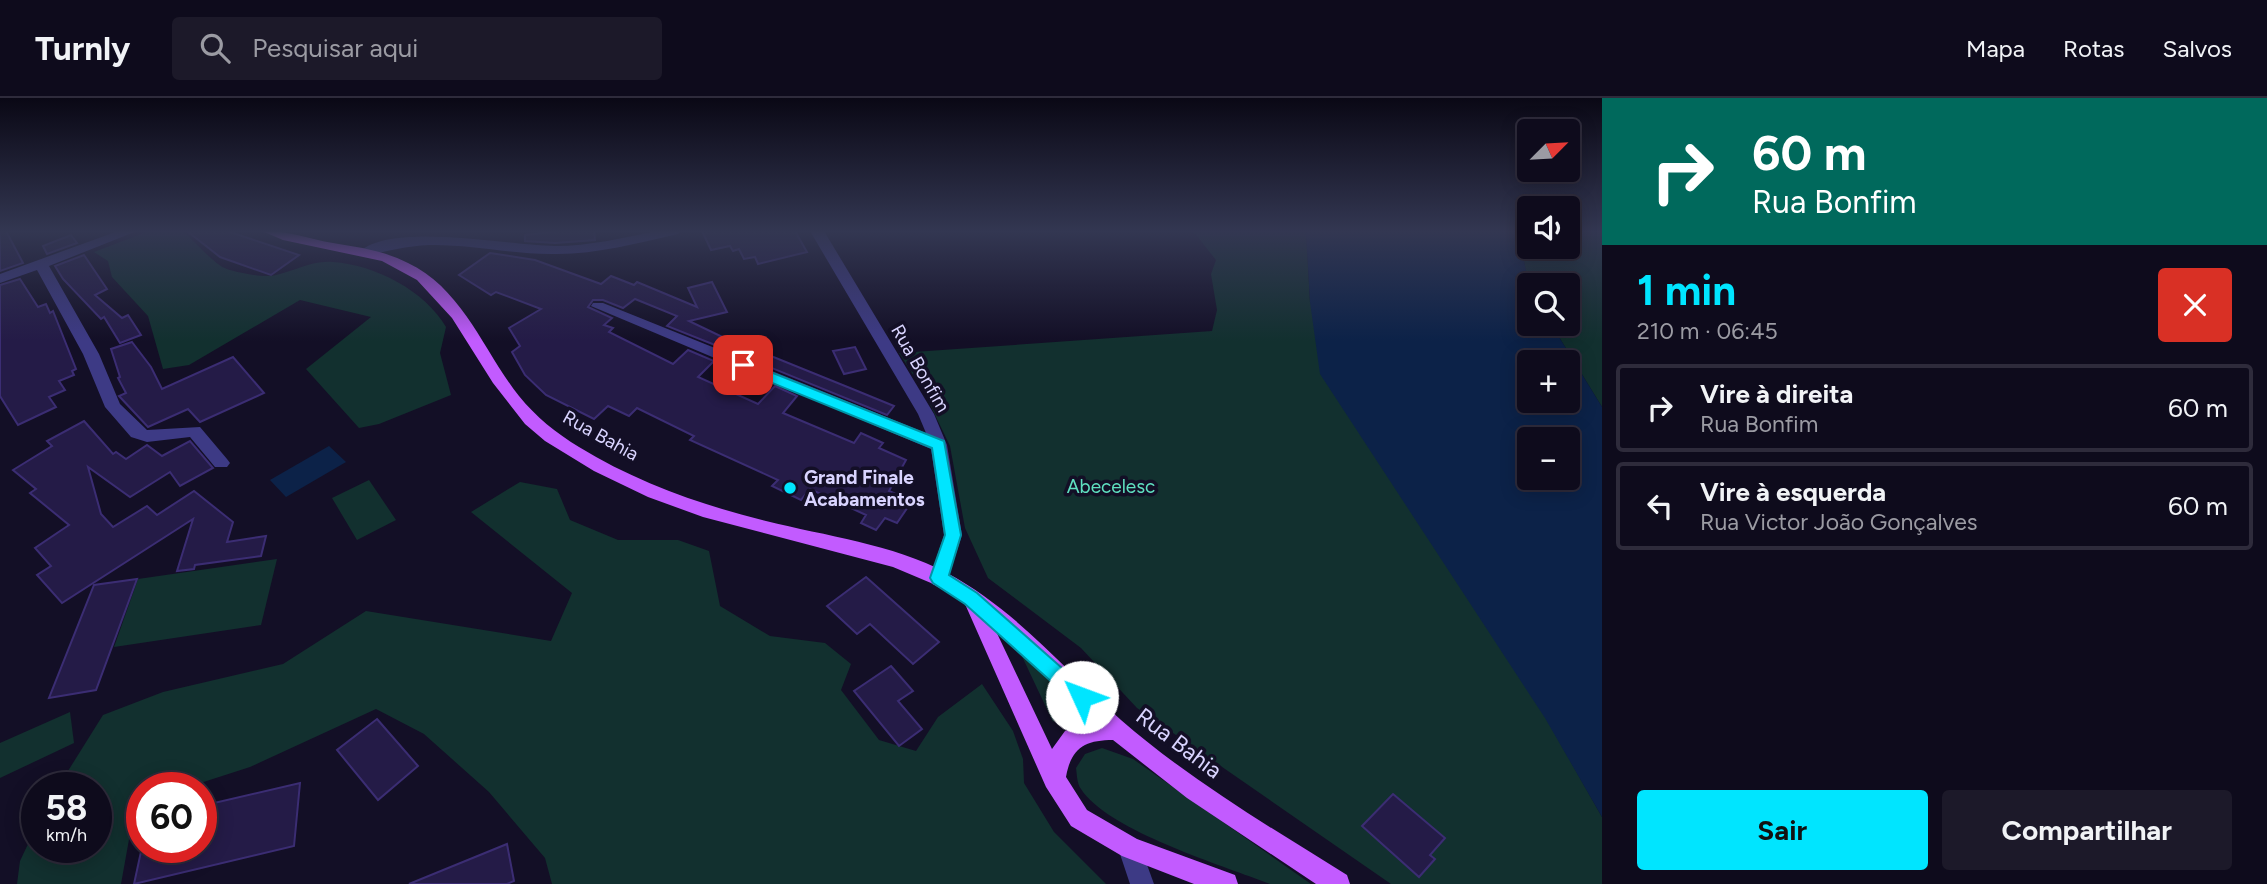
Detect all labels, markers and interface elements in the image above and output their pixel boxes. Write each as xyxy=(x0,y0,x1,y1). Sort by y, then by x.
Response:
search box xyxy=(172,17,662,80)
text: Turnly xyxy=(35,29,130,68)
icon: search xyxy=(196,29,234,67)
text: Pesquisar aqui xyxy=(252,32,418,64)
text: Mapa xyxy=(1966,34,2025,63)
text: Rotas xyxy=(2063,34,2124,63)
text: Salvos xyxy=(2162,34,2232,63)
north arrow xyxy=(1517,119,1580,182)
map controls xyxy=(1517,119,1580,490)
text: 60 m xyxy=(1752,123,1867,182)
icon: right xyxy=(1637,126,1728,217)
text: Rua Bonfim xyxy=(1752,183,1917,221)
button: sound xyxy=(1517,196,1580,259)
text: 1 min xyxy=(1637,265,1736,316)
button: close xyxy=(2158,268,2232,342)
button: search xyxy=(1517,273,1580,336)
text: 210 m · 06:45 xyxy=(1637,317,1778,345)
street label: Rua Bonfim xyxy=(886,320,955,416)
pin xyxy=(713,335,773,395)
icon: arrive xyxy=(724,346,762,384)
button: + xyxy=(1517,350,1580,413)
text: Vire à direita xyxy=(1700,378,1853,410)
icon: right xyxy=(1641,389,1679,427)
text: 60 m xyxy=(2168,392,2228,424)
street label: Rua Bahia xyxy=(559,405,643,466)
text: Rua Bonfim xyxy=(1700,410,1818,438)
button: − xyxy=(1517,427,1580,490)
place label: Grand Finale Acabamentos xyxy=(804,466,925,511)
park label: Abecelesc xyxy=(1067,475,1155,498)
text: Vire à esquerda xyxy=(1700,476,1886,508)
marker: Grand Finale Acabamentos xyxy=(782,480,798,496)
icon: left xyxy=(1641,487,1679,525)
text: 60 m xyxy=(2168,490,2228,522)
text: Rua Victor João Gonçalves xyxy=(1700,508,1978,536)
position arrow xyxy=(1045,660,1119,734)
street label: Rua Bahia xyxy=(1131,702,1227,784)
speed limit sign: 60 xyxy=(126,772,217,863)
text: 58 xyxy=(46,787,87,829)
button: Sair xyxy=(1637,790,1928,870)
button: Compartilhar xyxy=(1942,790,2232,870)
text: km/h xyxy=(46,824,87,846)

